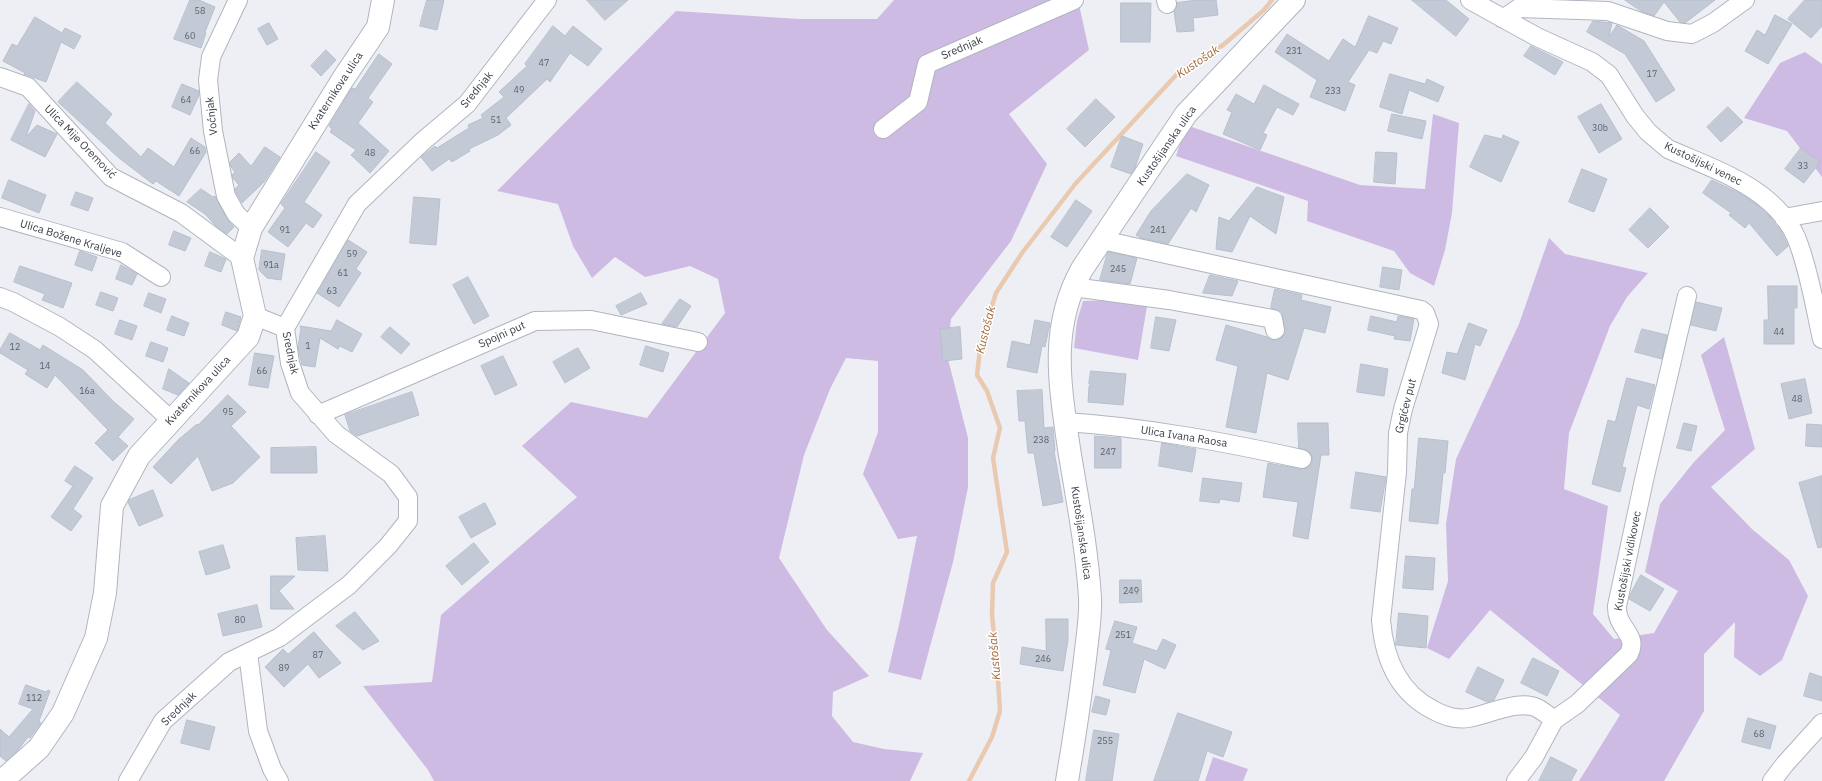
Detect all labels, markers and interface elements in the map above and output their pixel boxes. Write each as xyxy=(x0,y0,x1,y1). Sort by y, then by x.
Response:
house number: 58 xyxy=(195,6,205,16)
house number: 60 xyxy=(185,31,195,41)
street label: Srednjak xyxy=(939,33,985,63)
water label: Kustošak xyxy=(1174,42,1222,82)
house number: 231 xyxy=(1286,46,1302,56)
street label: Kvaternikova ulica xyxy=(306,50,366,132)
house number: 47 xyxy=(539,58,549,68)
street label: Srednjak xyxy=(458,69,496,111)
house number: 17 xyxy=(1647,69,1657,79)
house number: 49 xyxy=(514,85,524,95)
house number: 233 xyxy=(1325,86,1341,96)
house number: 64 xyxy=(181,95,191,105)
street label: Voćnjak xyxy=(203,96,221,136)
street label: Ulica Mije Oremović xyxy=(41,102,119,182)
street label: Kustošijanska ulica xyxy=(1135,104,1199,188)
house number: 51 xyxy=(491,115,501,125)
house number: 30b xyxy=(1592,123,1608,133)
street label: Kustošijski venec xyxy=(1662,139,1744,189)
house number: 66 xyxy=(190,146,200,156)
house number: 48 xyxy=(365,148,375,158)
house number: 33 xyxy=(1798,161,1808,171)
street label: Ulica Božene Kraljeve xyxy=(18,217,124,261)
house number: 91 xyxy=(280,225,290,235)
house number: 241 xyxy=(1150,225,1166,235)
house number: 59 xyxy=(347,249,357,259)
house number: 91a xyxy=(263,260,279,270)
house number: 245 xyxy=(1110,264,1126,274)
house number: 61 xyxy=(338,268,348,278)
house number: 63 xyxy=(327,286,337,296)
water label: Kustošak xyxy=(973,305,999,355)
street label: Spojni put xyxy=(477,319,527,351)
house number: 44 xyxy=(1774,327,1784,337)
street label: Srednjak xyxy=(279,330,301,376)
house number: 1 xyxy=(305,341,311,351)
house number: 12 xyxy=(10,342,20,352)
street label: Kvaternikova ulica xyxy=(163,354,233,428)
house number: 14 xyxy=(40,361,50,371)
house number: 66 xyxy=(257,366,267,376)
street label: Grgićev put xyxy=(1393,377,1419,435)
house number: 16a xyxy=(79,386,95,396)
house number: 48 xyxy=(1792,394,1802,404)
house number: 95 xyxy=(223,407,233,417)
street label: Ulica Ivana Raosa xyxy=(1140,424,1228,450)
house number: 238 xyxy=(1033,435,1049,445)
house number: 247 xyxy=(1100,447,1116,457)
street label: Kustošijanska ulica xyxy=(1068,485,1094,581)
street label: Kustošijski vidikovec xyxy=(1612,510,1644,612)
house number: 249 xyxy=(1123,586,1139,596)
house number: 80 xyxy=(235,615,245,625)
house number: 251 xyxy=(1115,630,1131,640)
water label: Kustošak xyxy=(986,631,1004,681)
house number: 87 xyxy=(313,650,323,660)
house number: 246 xyxy=(1035,654,1051,664)
house number: 89 xyxy=(279,663,289,673)
street label: Srednjak xyxy=(159,689,199,729)
house number: 112 xyxy=(26,693,42,703)
house number: 68 xyxy=(1754,729,1764,739)
house number: 255 xyxy=(1097,736,1113,746)

